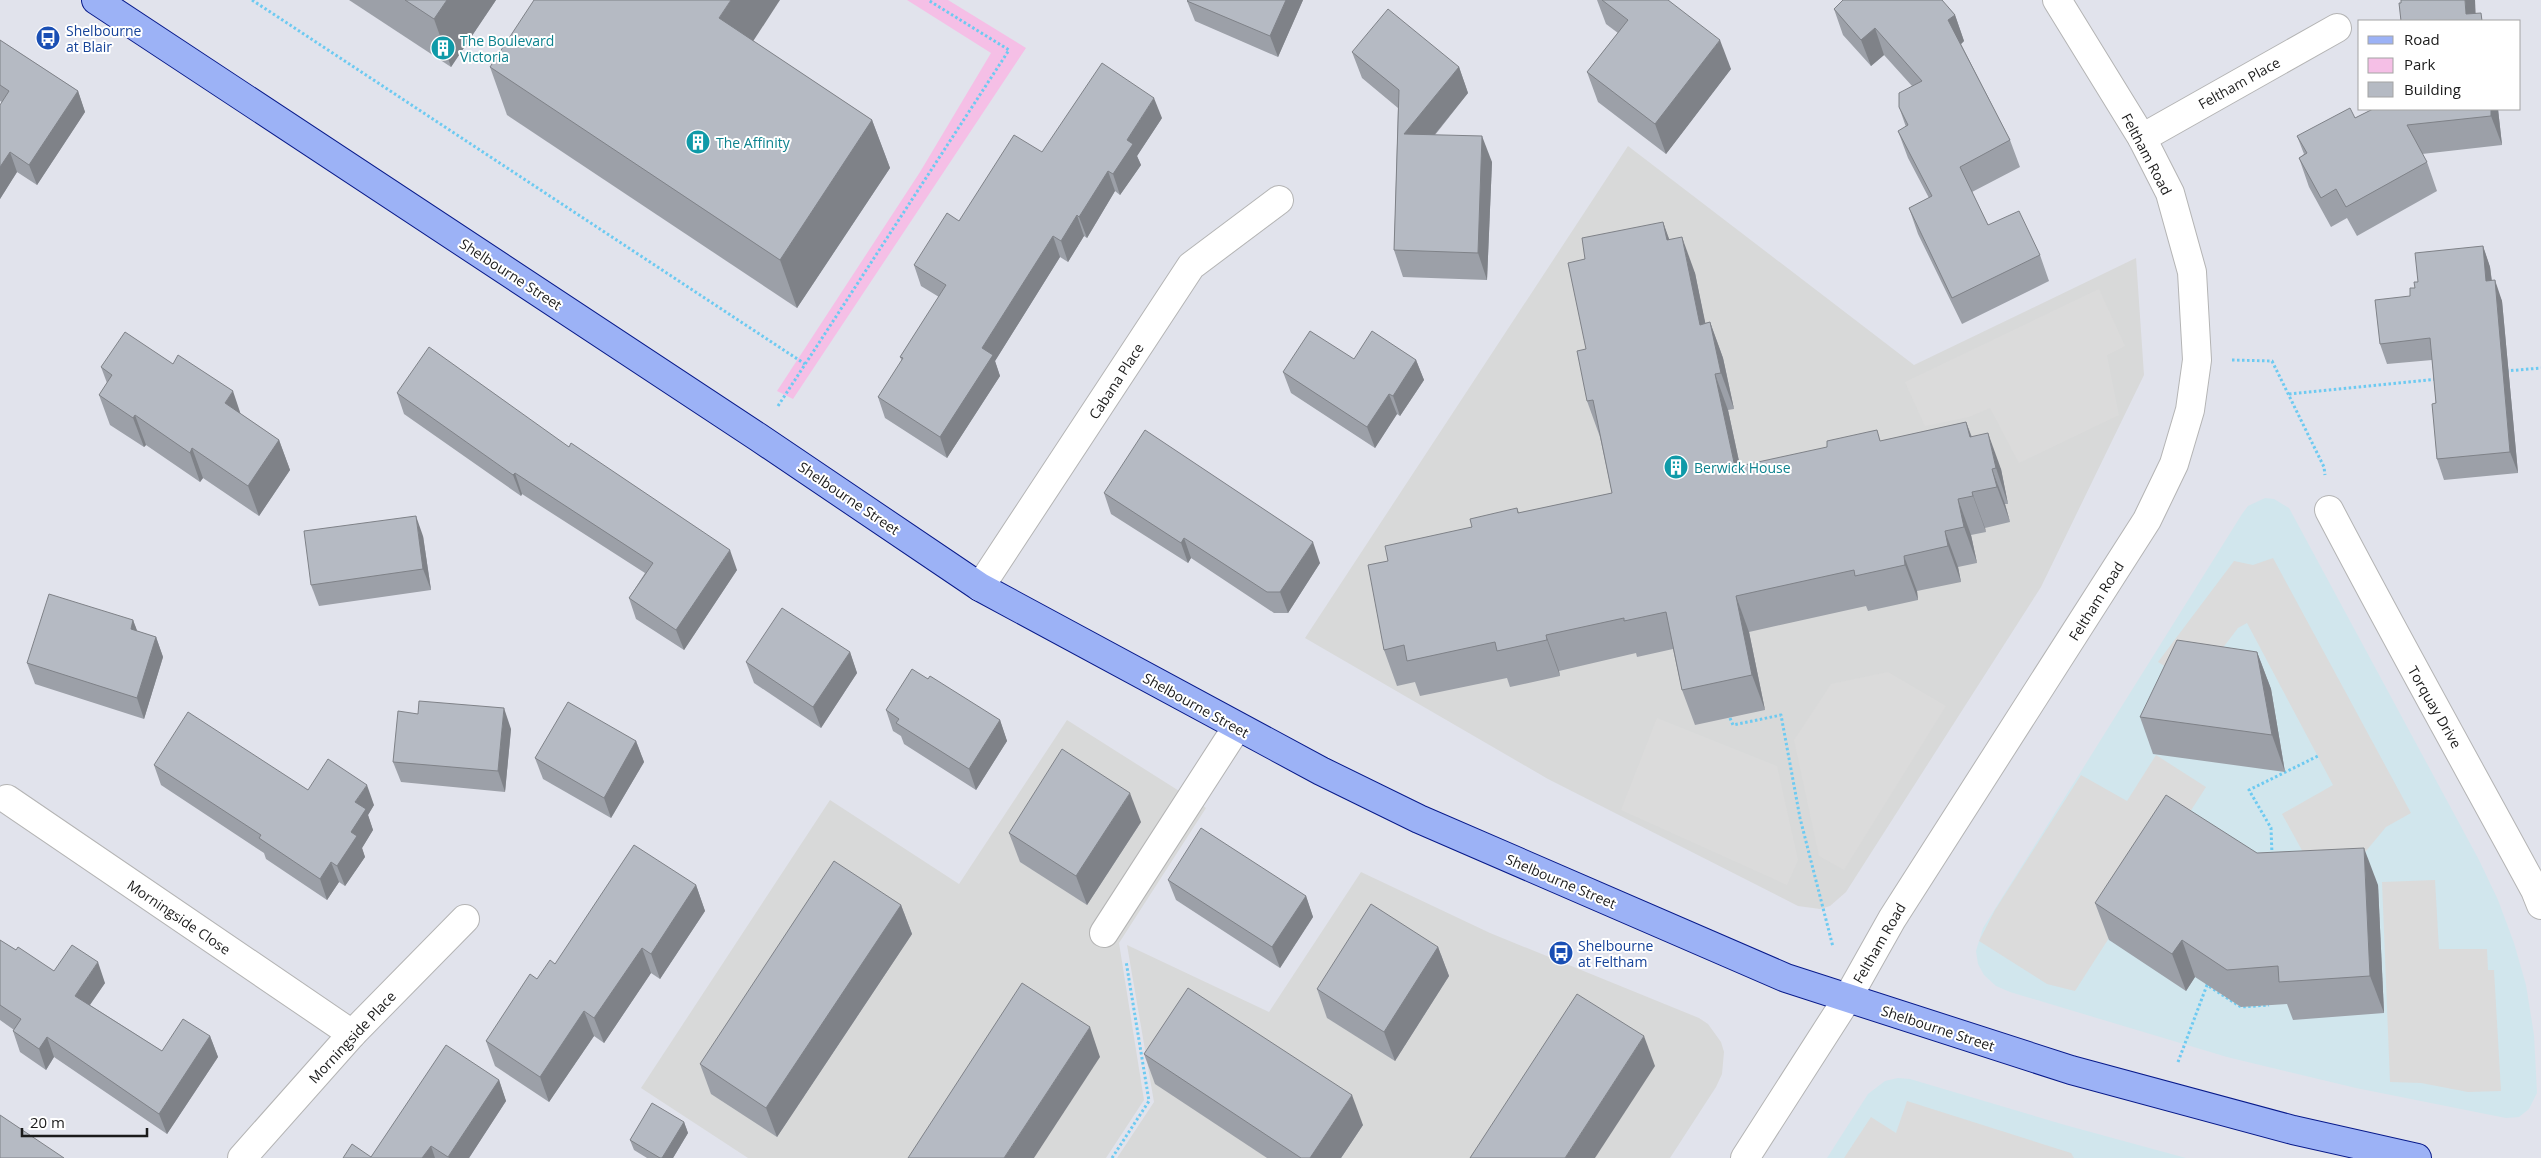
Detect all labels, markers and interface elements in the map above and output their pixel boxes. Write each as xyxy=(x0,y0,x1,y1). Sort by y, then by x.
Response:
legend xyxy=(2358,20,2521,110)
place label: Shelbourne at Blair xyxy=(66,21,142,56)
bus stop icon: Shelbourne at Blair xyxy=(35,25,61,51)
text: Road xyxy=(2404,29,2440,49)
place label: The Boulevard Victoria xyxy=(460,31,554,66)
building icon: The Boulevard Victoria xyxy=(430,35,456,61)
street label: Feltham Place xyxy=(2195,53,2283,113)
text: Park xyxy=(2404,54,2435,74)
text: Building xyxy=(2404,79,2461,99)
street label: Feltham Road xyxy=(2117,110,2177,198)
building icon: The Affinity xyxy=(685,129,711,155)
place label: The Affinity xyxy=(716,133,791,152)
street label: Shelbourne Street xyxy=(456,234,566,314)
street label: Cabana Place xyxy=(1084,339,1148,423)
building icon: Berwick House xyxy=(1663,454,1689,480)
street label: Shelbourne Street xyxy=(795,457,903,539)
place label: Berwick House xyxy=(1694,458,1791,477)
street label: Feltham Road xyxy=(2064,558,2128,644)
street label: Torquay Drive xyxy=(2404,663,2466,752)
street label: Shelbourne Street xyxy=(1140,668,1252,742)
street label: Shelbourne Street xyxy=(1503,849,1619,913)
street label: Morningside Close xyxy=(124,875,234,959)
street label: Feltham Road xyxy=(1848,899,1910,987)
place label: Shelbourne at Feltham xyxy=(1578,936,1654,971)
bus stop icon: Shelbourne at Feltham xyxy=(1548,940,1574,966)
street label: Morningside Place xyxy=(304,987,400,1087)
street label: Shelbourne Street xyxy=(1879,1001,1997,1055)
scale bar xyxy=(22,1106,148,1138)
text: 20 m xyxy=(30,1112,65,1132)

